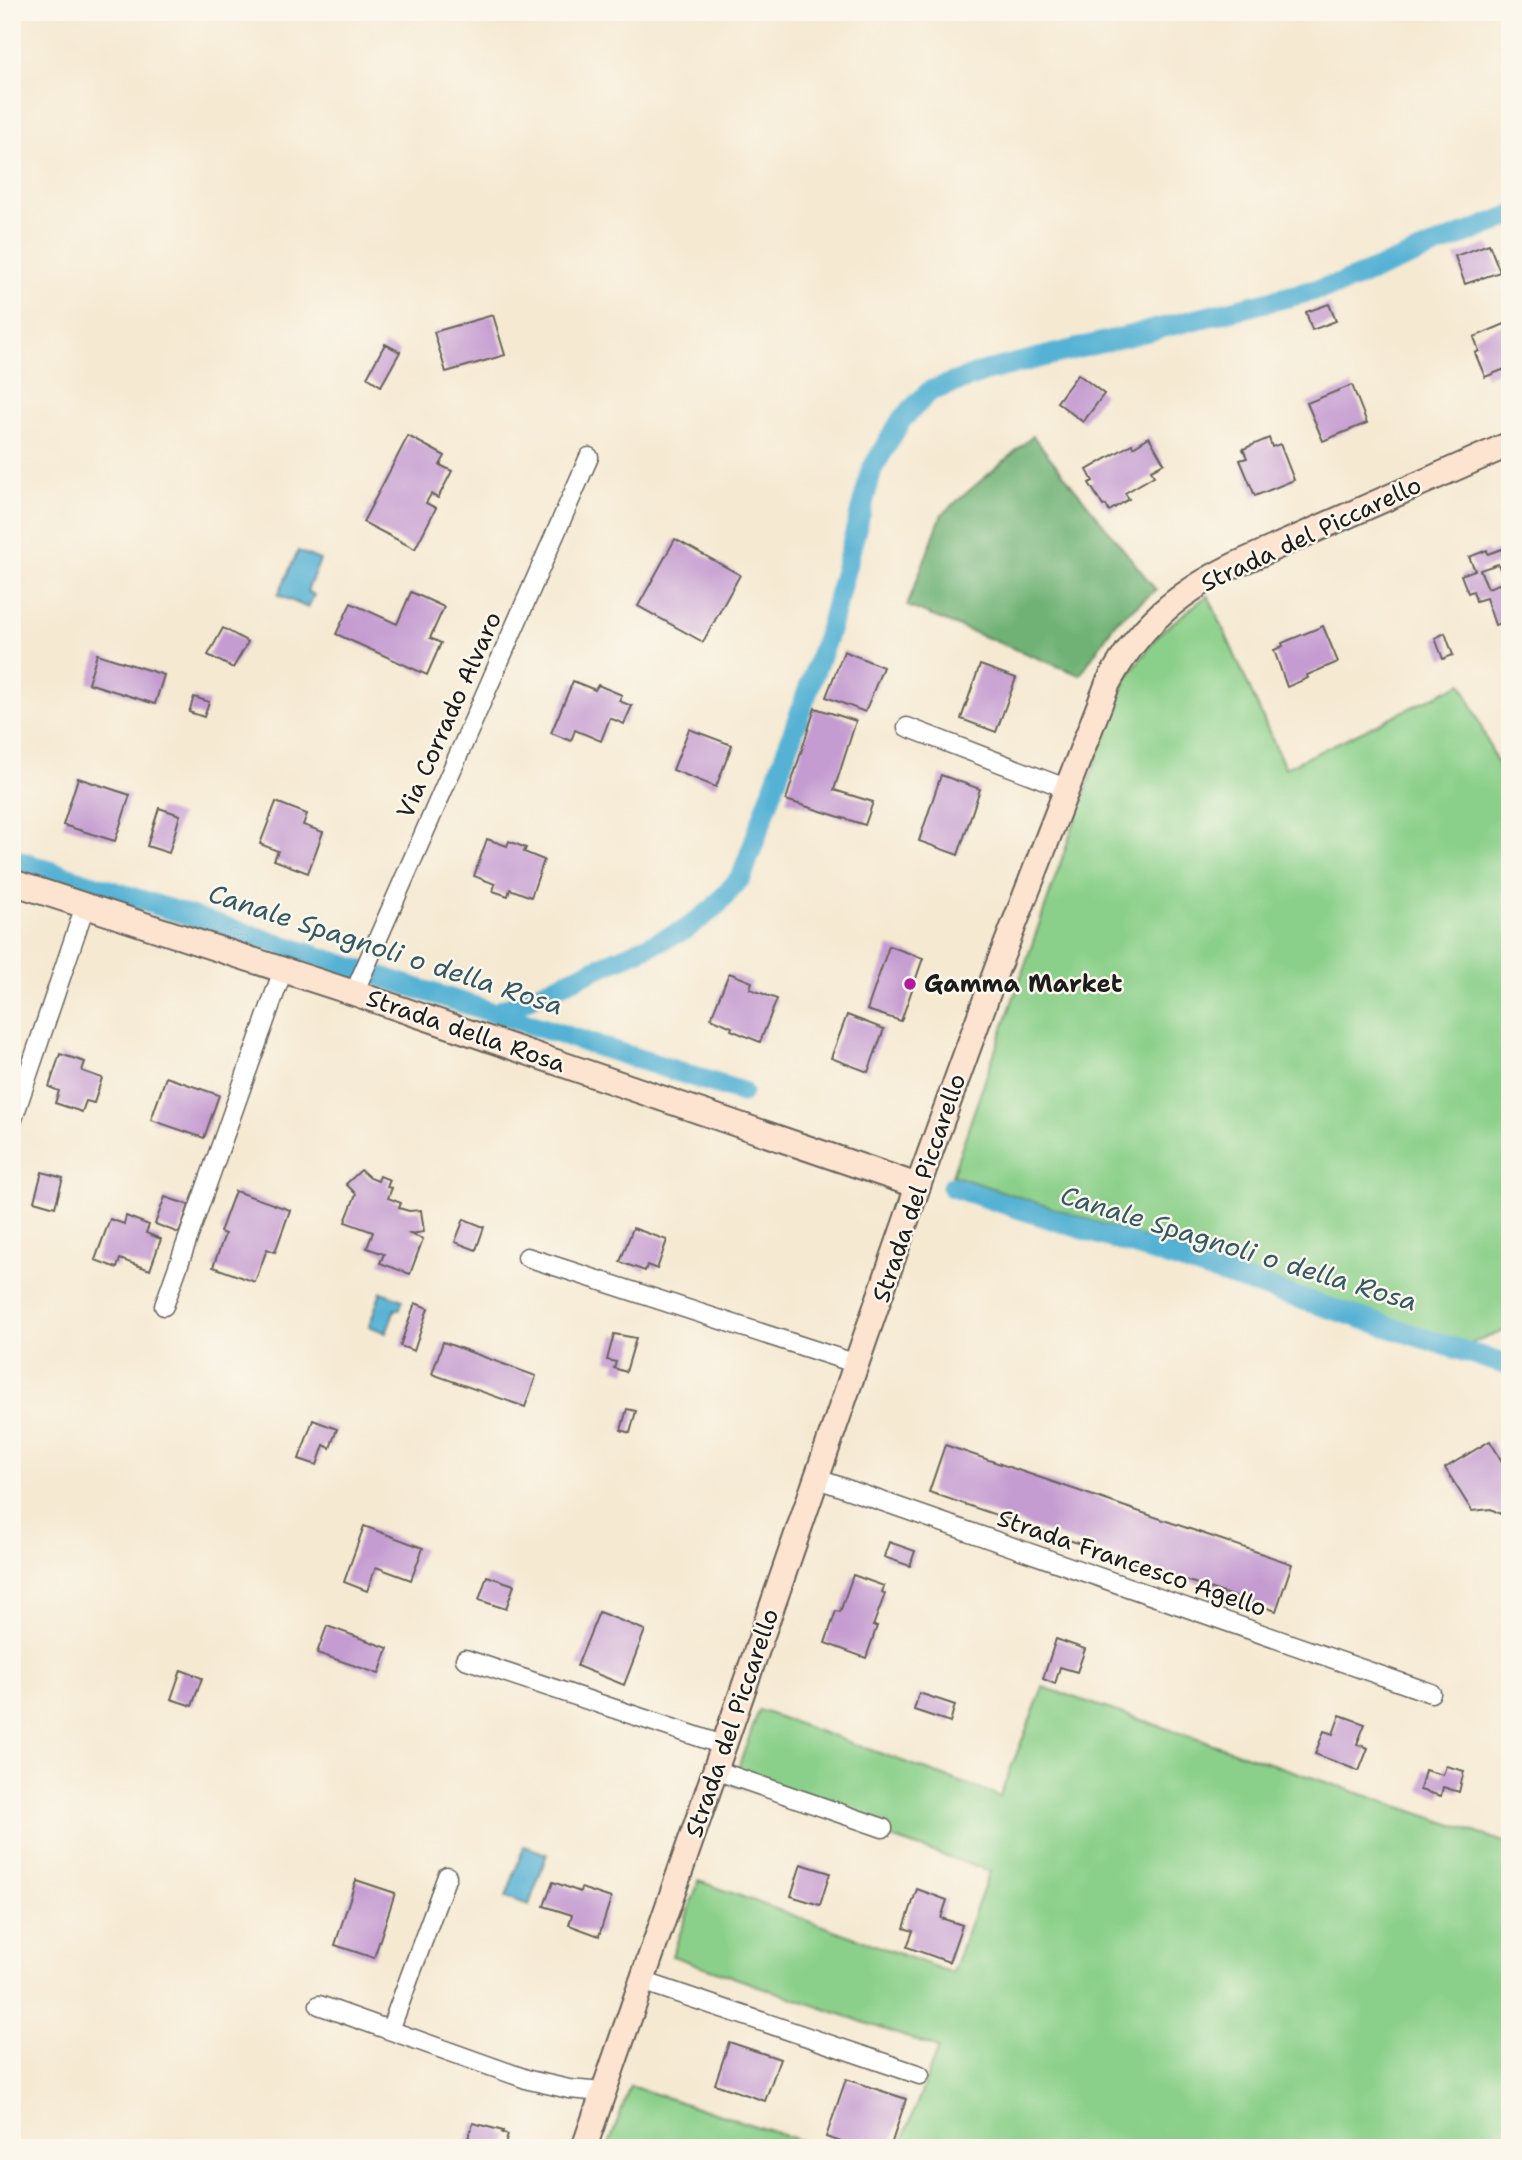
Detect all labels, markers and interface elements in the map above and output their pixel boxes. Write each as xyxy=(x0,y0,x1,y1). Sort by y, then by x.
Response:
street label: Strada del Piccarello xyxy=(1195,469,1427,599)
street label: Via Corrado Alvaro xyxy=(389,607,509,823)
water label: Canale Spagnoli o della Rosa xyxy=(204,875,568,1023)
place label: Gamma Market xyxy=(924,968,1123,1000)
marker: Gamma Market xyxy=(902,976,918,992)
street label: Strada della Rosa xyxy=(362,982,570,1080)
street label: Strada del Piccarello xyxy=(865,1069,973,1307)
water label: Canale Spagnoli o della Rosa xyxy=(1057,1177,1421,1319)
street label: Strada Francesco Agello xyxy=(993,1502,1271,1624)
street label: Strada del Piccarello xyxy=(678,1604,786,1842)

